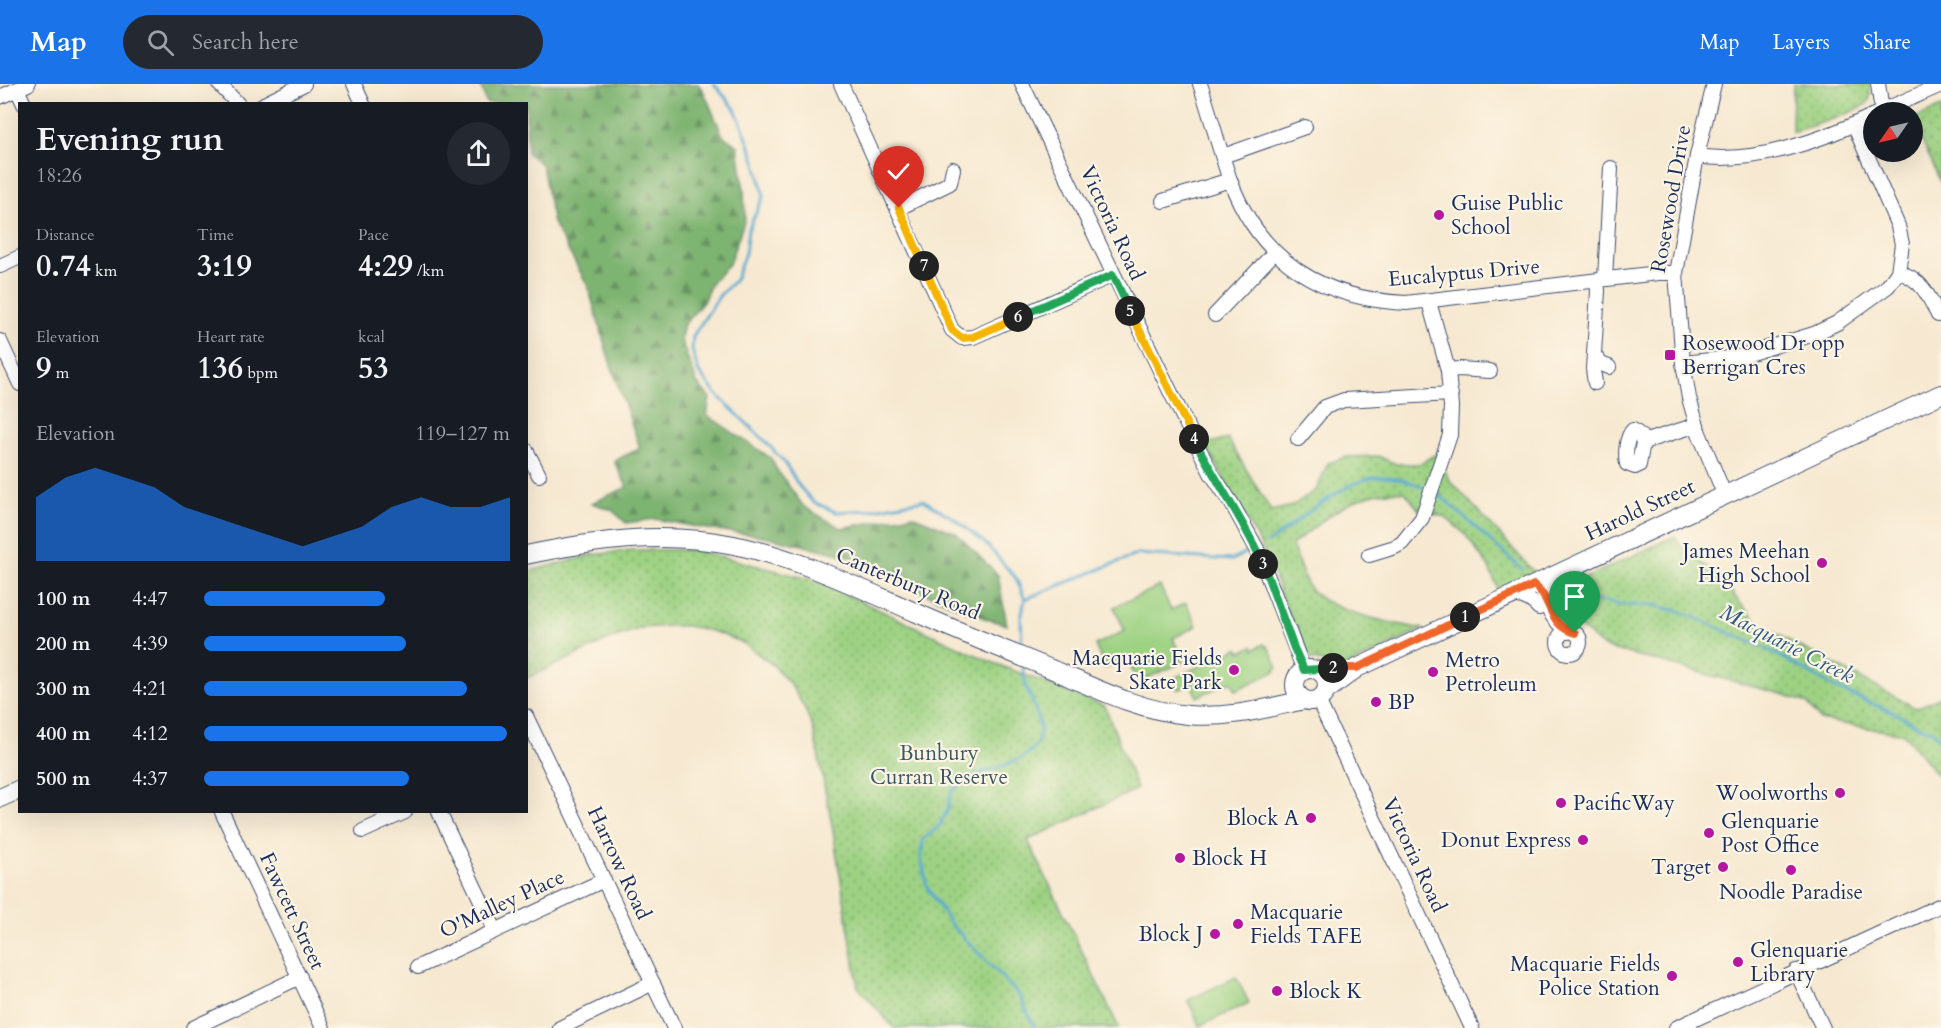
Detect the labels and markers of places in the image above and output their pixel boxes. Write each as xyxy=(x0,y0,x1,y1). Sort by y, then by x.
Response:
pin xyxy=(873,146,924,208)
place label: Guise Public School xyxy=(1451,189,1563,242)
marker: Guise Public School xyxy=(1432,208,1446,222)
pin: 7 xyxy=(909,251,939,281)
pin: 5 xyxy=(1115,296,1145,326)
pin: 6 xyxy=(1003,302,1033,332)
place label: Rosewood Dr opp Berrigan Cres xyxy=(1682,329,1845,382)
marker: Rosewood Dr opp Berrigan Cres xyxy=(1663,348,1677,362)
pin: 4 xyxy=(1179,424,1209,454)
place label: James Meehan High School xyxy=(1679,537,1810,590)
pin: 3 xyxy=(1248,549,1278,579)
marker: James Meehan High School xyxy=(1815,556,1829,570)
pin xyxy=(1549,571,1600,633)
pin: 1 xyxy=(1450,602,1480,632)
place label: Macquarie Fields Skate Park xyxy=(1072,644,1223,697)
place label: Metro Petroleum xyxy=(1445,646,1537,699)
pin: 2 xyxy=(1318,653,1348,683)
marker: Macquarie Fields Skate Park xyxy=(1227,663,1241,677)
marker: Metro Petroleum xyxy=(1426,665,1440,679)
place label: BP xyxy=(1388,688,1415,717)
marker: BP xyxy=(1369,695,1383,709)
place label: Woolworths xyxy=(1715,779,1828,808)
marker: Woolworths xyxy=(1833,786,1847,800)
place label: PacificWay xyxy=(1573,789,1675,818)
marker: PacificWay xyxy=(1554,796,1568,810)
place label: Block A xyxy=(1227,804,1299,833)
place label: Glenquarie Post Office xyxy=(1721,807,1819,860)
marker: Block A xyxy=(1304,811,1318,825)
place label: Donut Express xyxy=(1441,826,1571,855)
marker: Glenquarie Post Office xyxy=(1702,826,1716,840)
marker: Donut Express xyxy=(1576,833,1590,847)
place label: Block H xyxy=(1192,844,1267,873)
marker: Block H xyxy=(1173,851,1187,865)
place label: Target xyxy=(1651,853,1711,882)
marker: Target xyxy=(1716,860,1730,874)
marker: Noodle Paradise xyxy=(1784,863,1798,877)
place label: Noodle Paradise xyxy=(1719,878,1863,907)
place label: Macquarie Fields TAFE xyxy=(1250,898,1362,951)
marker: Macquarie Fields TAFE xyxy=(1231,917,1245,931)
place label: Block J xyxy=(1138,920,1203,949)
marker: Block J xyxy=(1208,927,1222,941)
place label: Glenquarie Library xyxy=(1750,936,1848,989)
place label: Macquarie Fields Police Station xyxy=(1510,950,1660,1003)
marker: Glenquarie Library xyxy=(1731,955,1745,969)
marker: Macquarie Fields Police Station xyxy=(1665,969,1679,983)
place label: Block K xyxy=(1289,977,1362,1006)
marker: Block K xyxy=(1270,984,1284,998)

